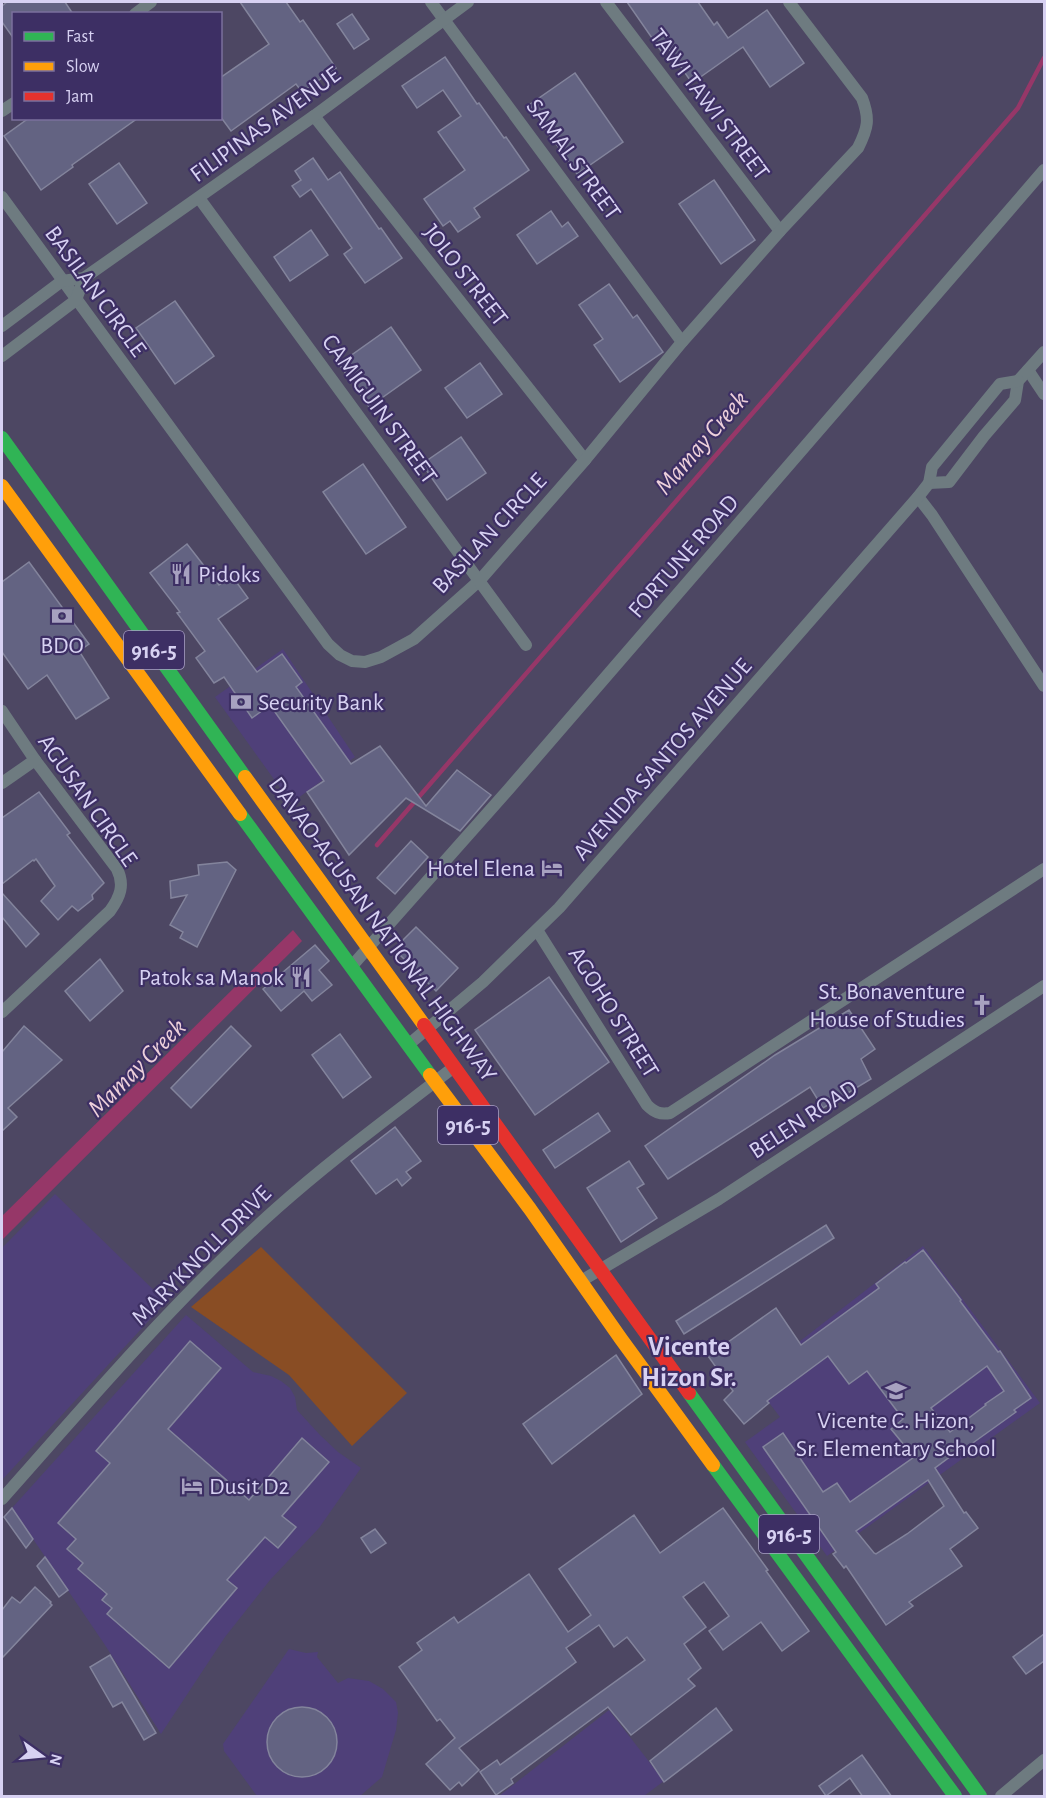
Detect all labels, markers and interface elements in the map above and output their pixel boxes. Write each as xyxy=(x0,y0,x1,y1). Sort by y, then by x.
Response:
legend xyxy=(12,12,222,120)
street label: TAWI TAWI STREET xyxy=(645,25,774,185)
text: Fast xyxy=(66,28,94,46)
text: Slow xyxy=(66,58,99,76)
street label: FILIPINAS AVENUE xyxy=(186,62,345,187)
text: Jam xyxy=(66,88,94,106)
street label: SAMAL STREET xyxy=(521,95,625,225)
street label: JOLO STREET xyxy=(418,220,512,331)
street label: BASILAN CIRCLE xyxy=(40,222,151,362)
street label: CAMIGUIN STREET xyxy=(317,330,441,489)
water label: Mamay Creek xyxy=(650,386,753,499)
street label: BASILAN CIRCLE xyxy=(428,469,552,598)
street label: FORTUNE ROAD xyxy=(624,491,743,623)
restaurant icon: Pidoks xyxy=(169,562,193,586)
place label: Pidoks xyxy=(198,563,260,587)
bank icon: BDO xyxy=(50,604,74,628)
road number: 916-5 xyxy=(124,631,184,669)
place label: BDO xyxy=(40,634,84,658)
street label: AVENIDA SANTOS AVENUE xyxy=(569,654,757,865)
bank icon: Security Bank xyxy=(229,690,253,714)
place label: Security Bank xyxy=(258,691,384,715)
street label: AGUSAN CIRCLE xyxy=(33,730,142,871)
street label: DAVAO-AGUSAN NATIONAL HIGHWAY xyxy=(264,773,501,1087)
hotel icon: Hotel Elena xyxy=(540,856,564,880)
place label: Hotel Elena xyxy=(427,857,535,881)
street label: AGOHO STREET xyxy=(563,943,663,1082)
restaurant icon: Patok sa Manok xyxy=(289,965,313,989)
place label: Patok sa Manok xyxy=(138,966,284,990)
place label: St. Bonaventure House of Studies xyxy=(809,980,965,1032)
church icon: St. Bonaventure House of Studies xyxy=(970,993,994,1017)
water label: Mamay Creek xyxy=(83,1014,191,1122)
street label: BELEN ROAD xyxy=(745,1076,862,1164)
road number: 916-5 xyxy=(438,1106,498,1144)
street label: MARYKNOLL DRIVE xyxy=(127,1181,276,1330)
district label: Vicente Hizon Sr. xyxy=(641,1333,737,1391)
school or university icon: Vicente C. Hizon, Sr. Elementary School xyxy=(884,1379,908,1403)
place label: Vicente C. Hizon, Sr. Elementary School xyxy=(796,1409,996,1461)
hotel icon: Dusit D2 xyxy=(180,1474,204,1498)
place label: Dusit D2 xyxy=(209,1475,290,1499)
road number: 916-5 xyxy=(759,1515,819,1553)
north arrow xyxy=(12,1726,72,1786)
text: N xyxy=(46,1752,65,1767)

